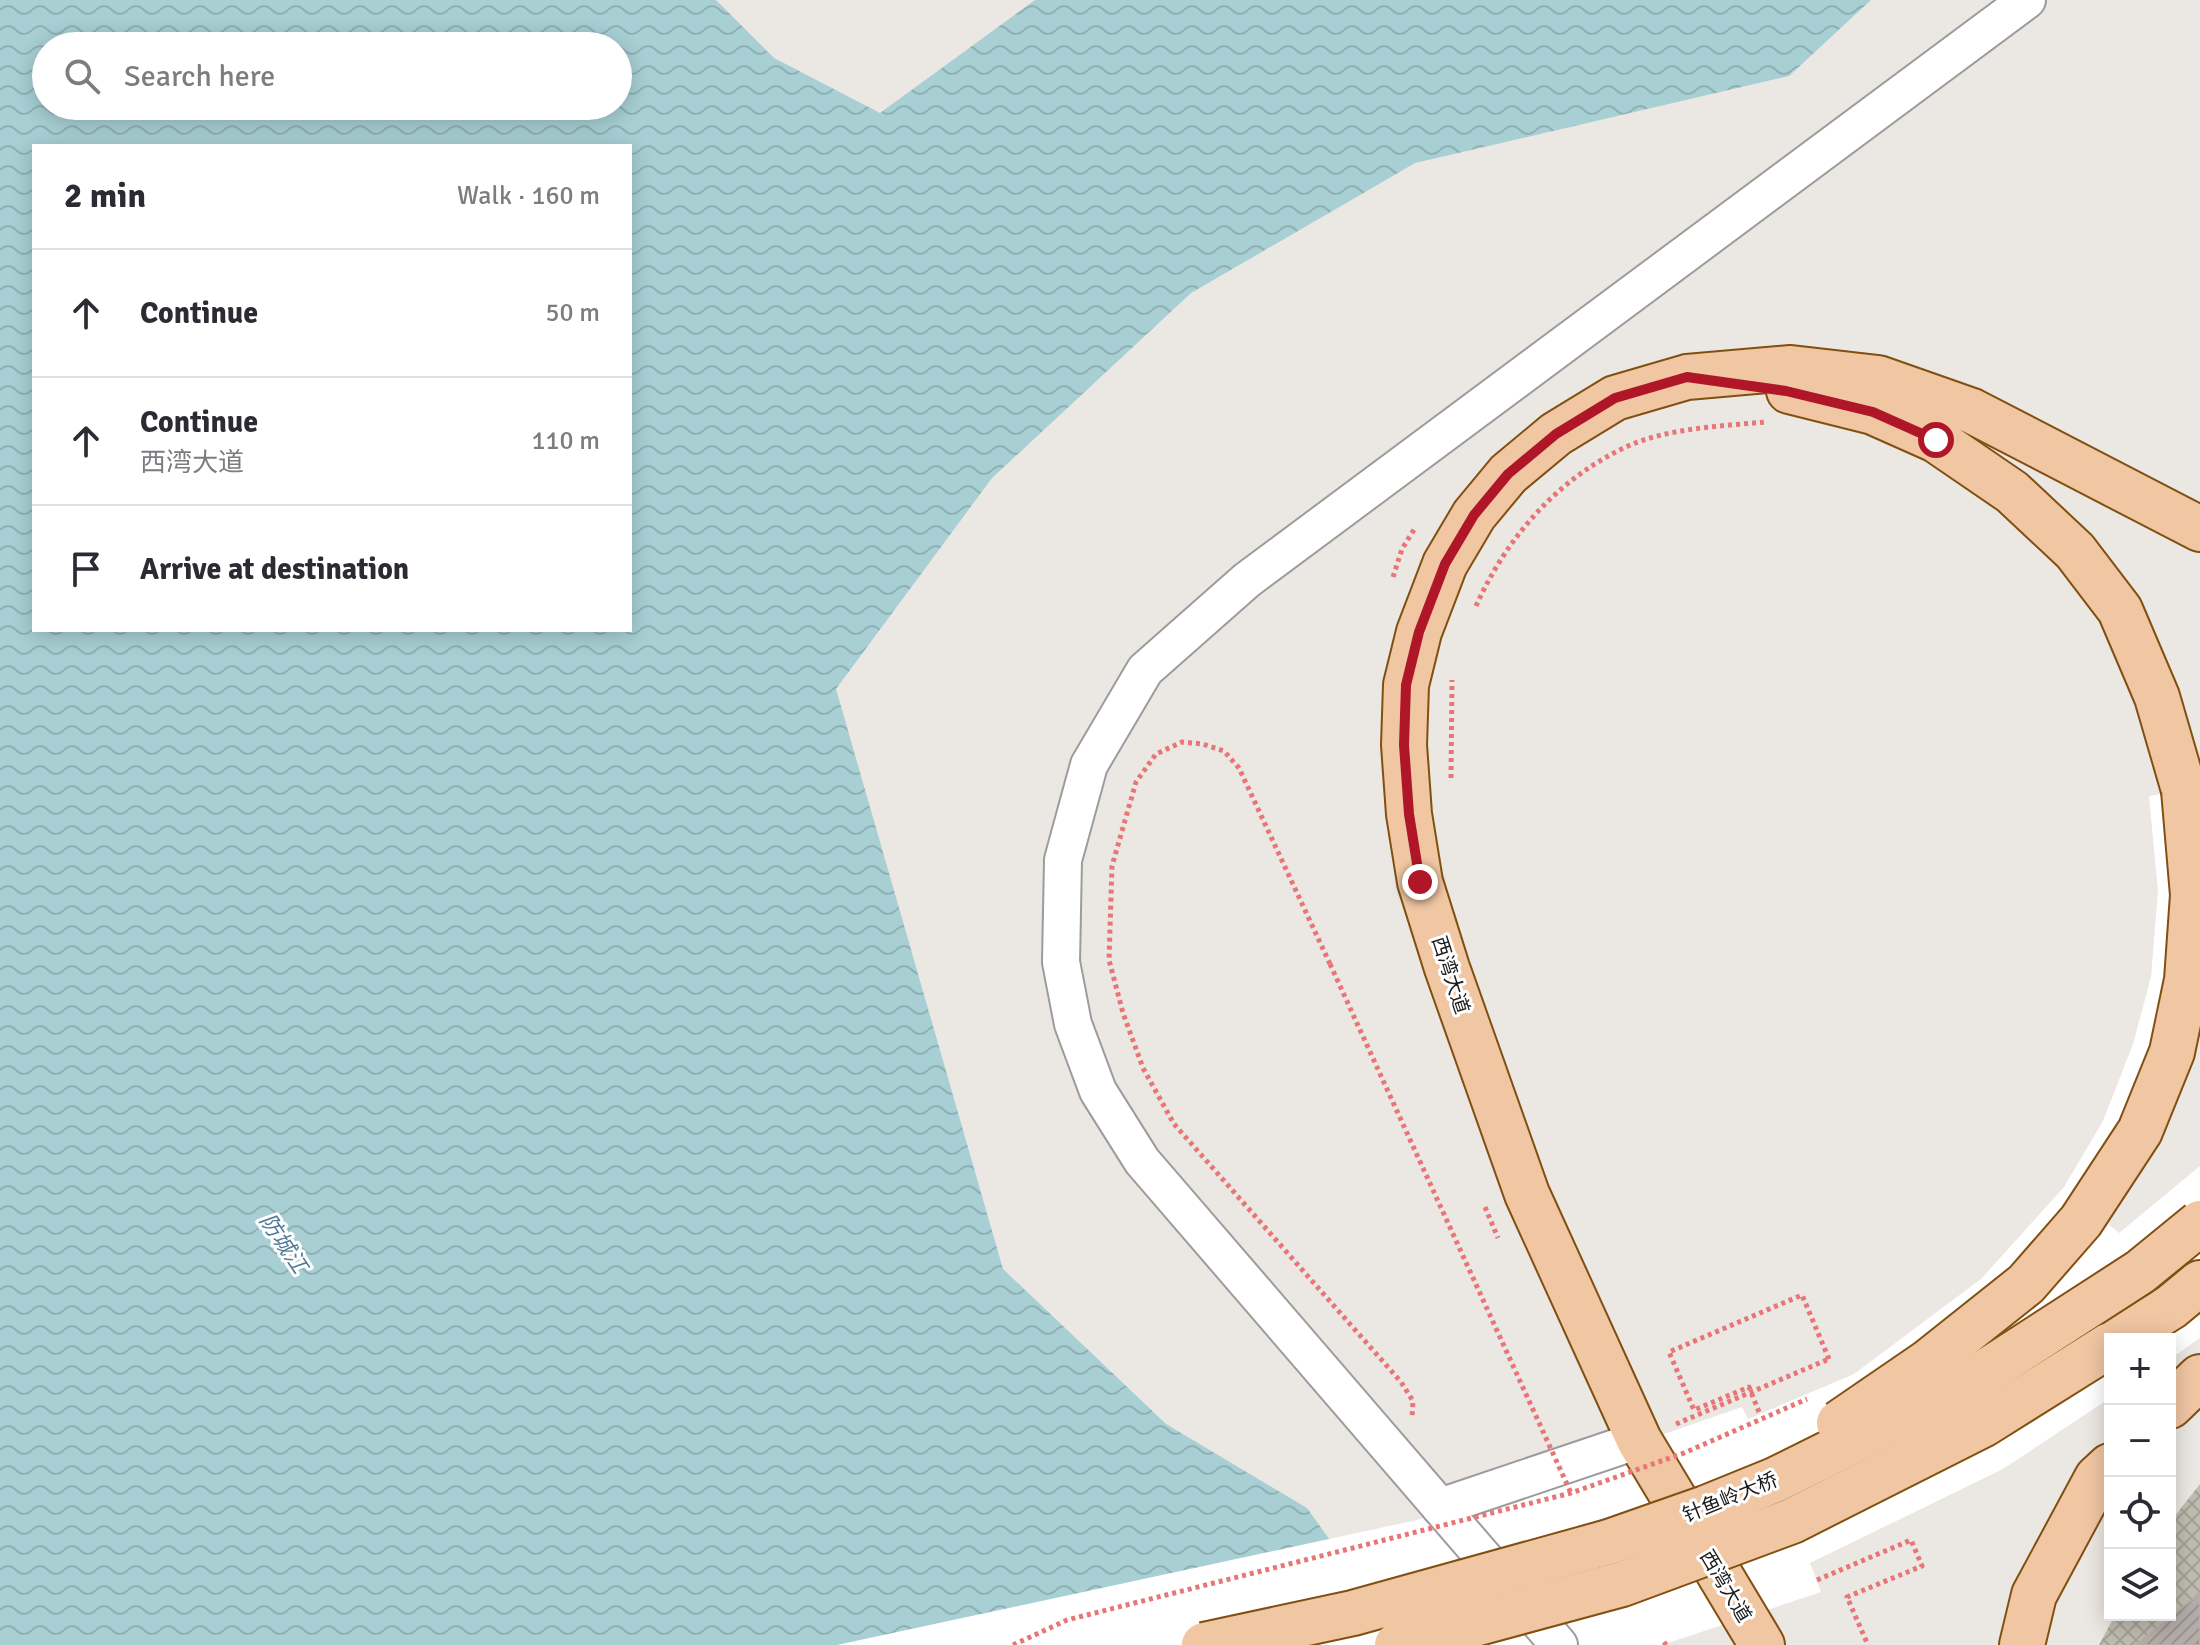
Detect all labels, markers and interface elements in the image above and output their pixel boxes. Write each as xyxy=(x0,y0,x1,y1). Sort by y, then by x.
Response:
search box xyxy=(32,32,632,120)
icon: search xyxy=(60,54,104,98)
text: Search here xyxy=(124,58,275,95)
text: 2 min xyxy=(64,175,146,217)
text: Walk · 160 m xyxy=(457,180,600,212)
icon: ahead xyxy=(64,291,108,335)
text: Continue xyxy=(140,295,258,332)
text: 50 m xyxy=(545,297,600,329)
text: Continue xyxy=(140,404,258,441)
icon: ahead xyxy=(64,419,108,463)
route start xyxy=(1918,422,1954,458)
text: 110 m xyxy=(531,425,600,457)
text: 西湾大道 xyxy=(140,447,244,479)
icon: arrive xyxy=(64,547,108,591)
text: Arrive at destination xyxy=(140,551,409,588)
route end xyxy=(1402,864,1438,900)
street label: 西湾大道 xyxy=(1426,933,1475,1017)
water label: 防城江 xyxy=(254,1208,314,1280)
map controls xyxy=(2104,1333,2176,1621)
button: + xyxy=(2104,1333,2176,1405)
button: − xyxy=(2104,1405,2176,1477)
street label: 针鱼岭大桥 xyxy=(1679,1467,1781,1528)
button: locate xyxy=(2104,1477,2176,1549)
street label: 西湾大道 xyxy=(1694,1546,1757,1627)
button: layers xyxy=(2104,1549,2176,1621)

